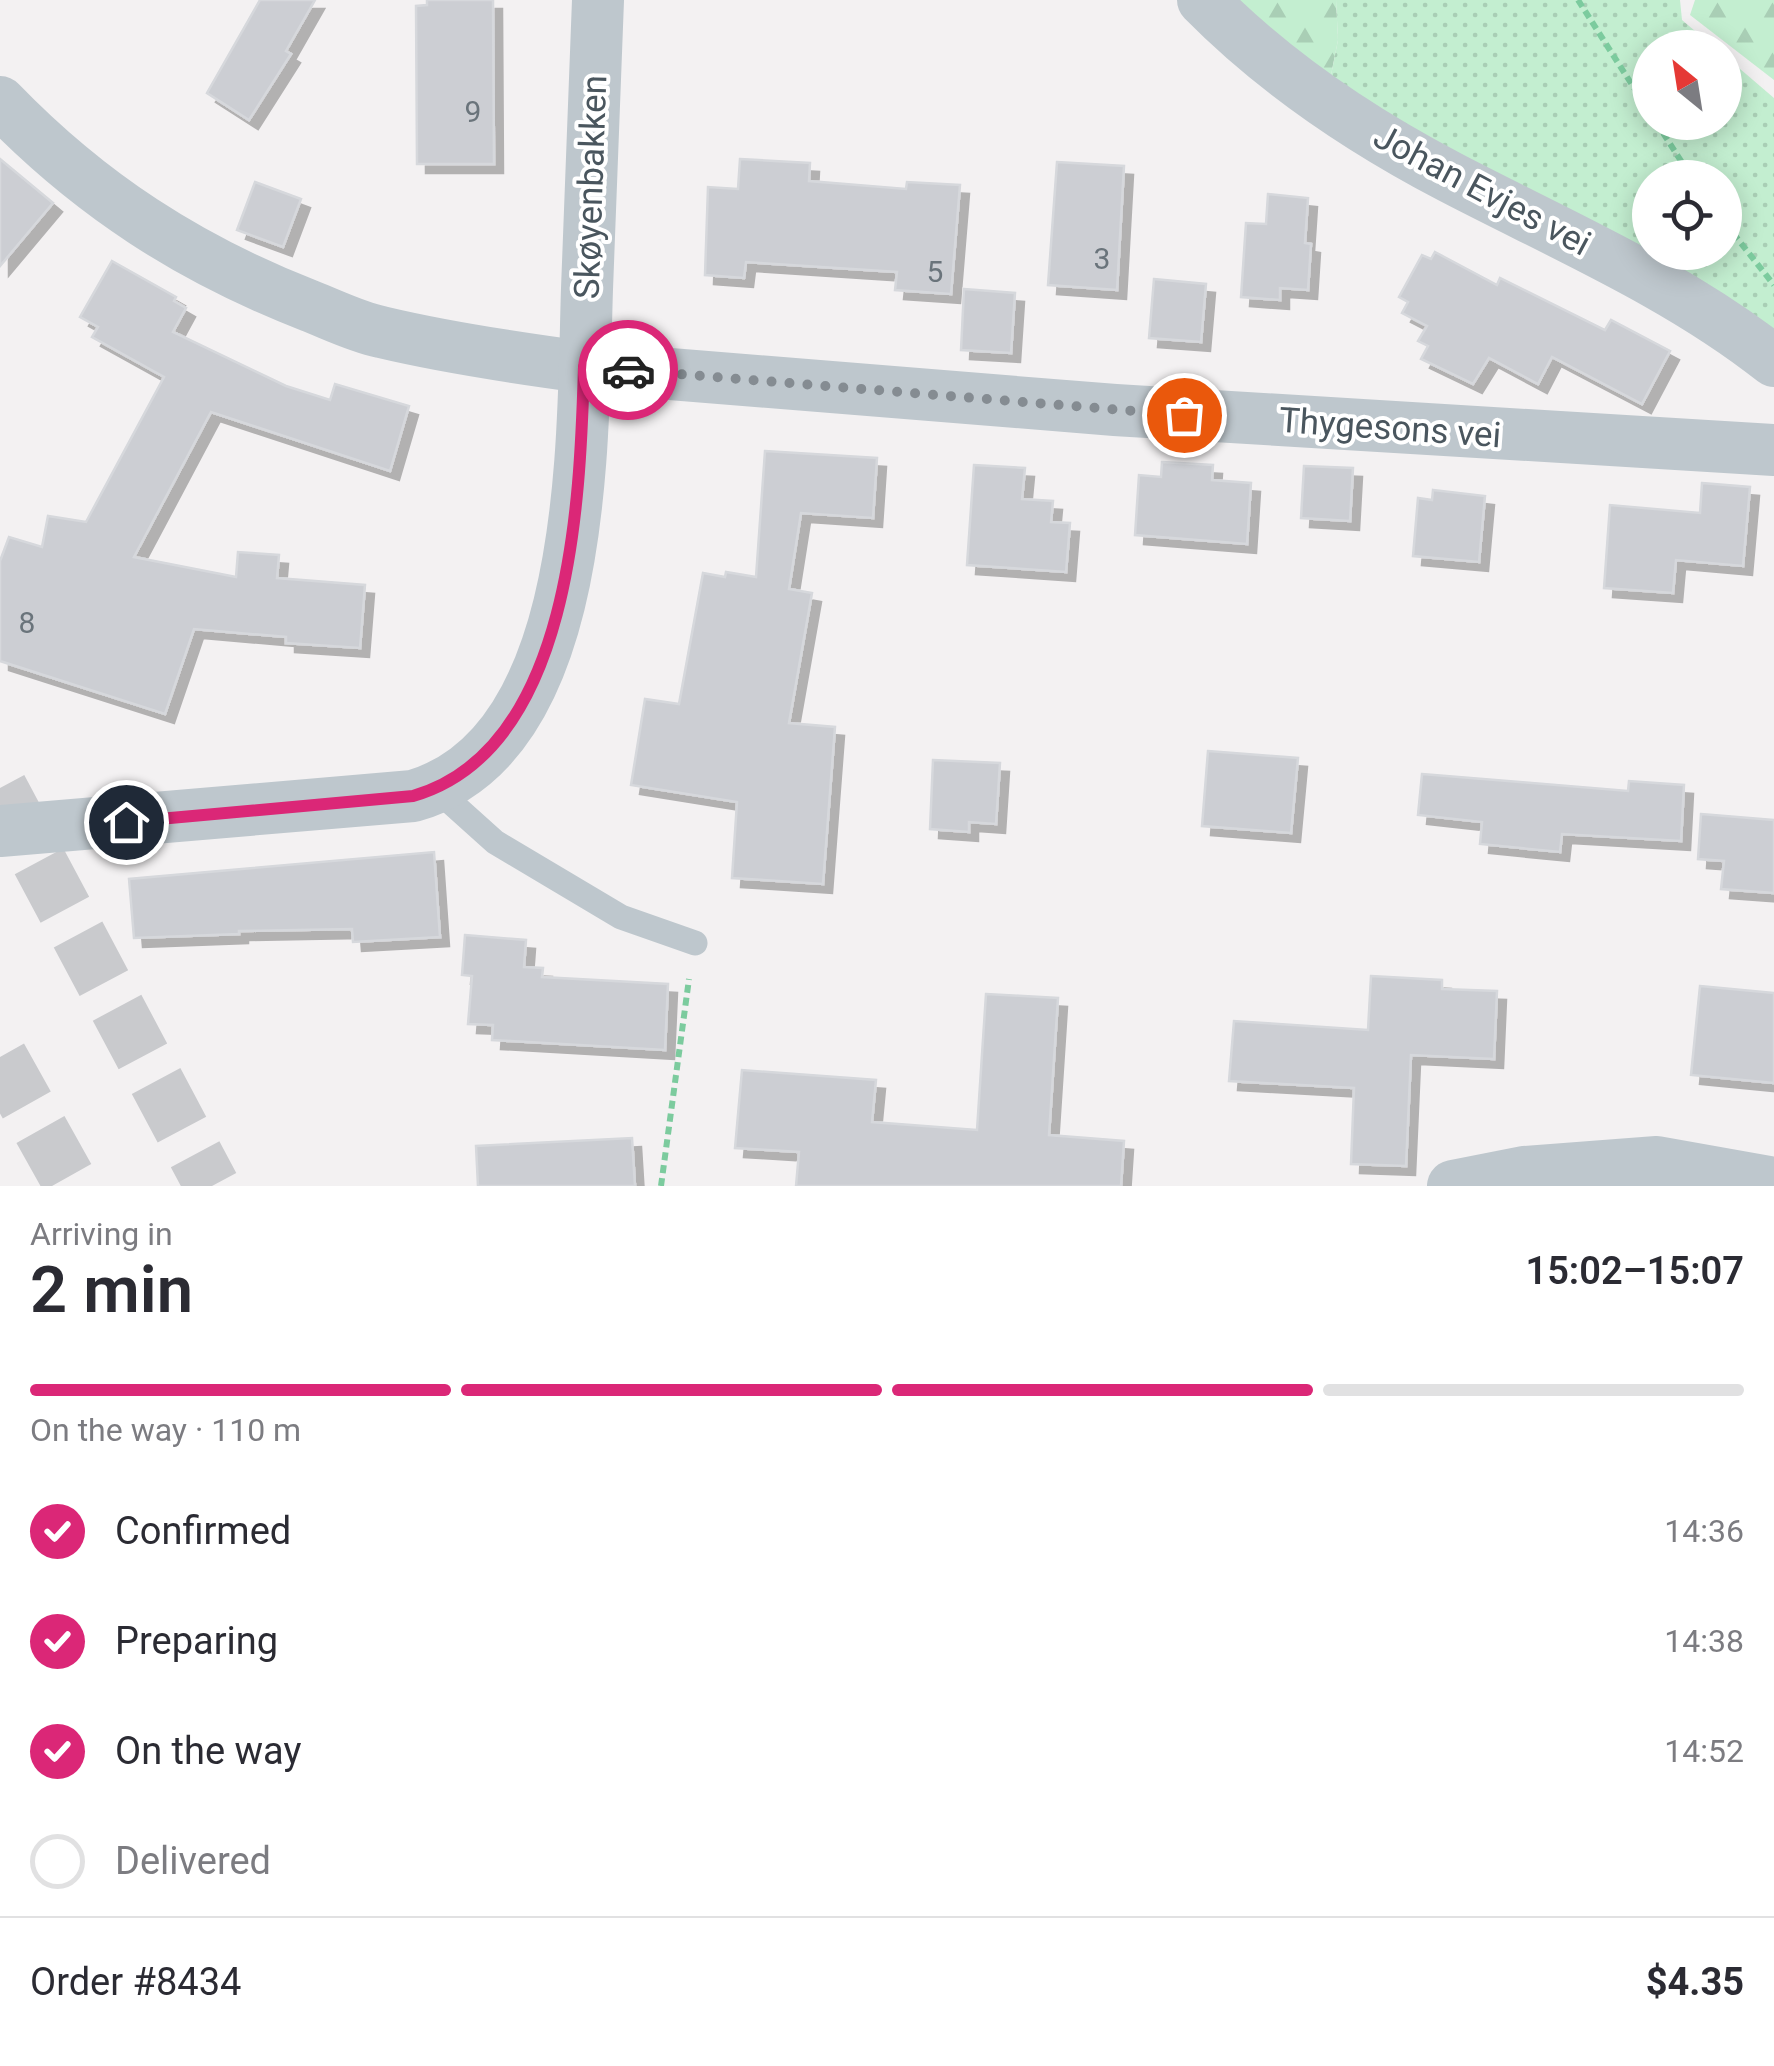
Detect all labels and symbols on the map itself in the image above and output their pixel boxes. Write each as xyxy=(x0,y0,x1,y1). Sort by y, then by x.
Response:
north arrow xyxy=(1632,30,1742,140)
street label: Skøyenbakken xyxy=(567,74,615,300)
house number: 9 xyxy=(465,94,481,129)
street label: Johan Evjes vei xyxy=(1367,116,1597,264)
house number: 3 xyxy=(1094,241,1110,276)
house number: 5 xyxy=(927,254,943,289)
courier xyxy=(578,320,678,420)
pin xyxy=(1142,373,1227,458)
street label: Thygesons vei xyxy=(1278,400,1502,456)
house number: 8 xyxy=(19,605,35,640)
pin xyxy=(84,780,169,865)

